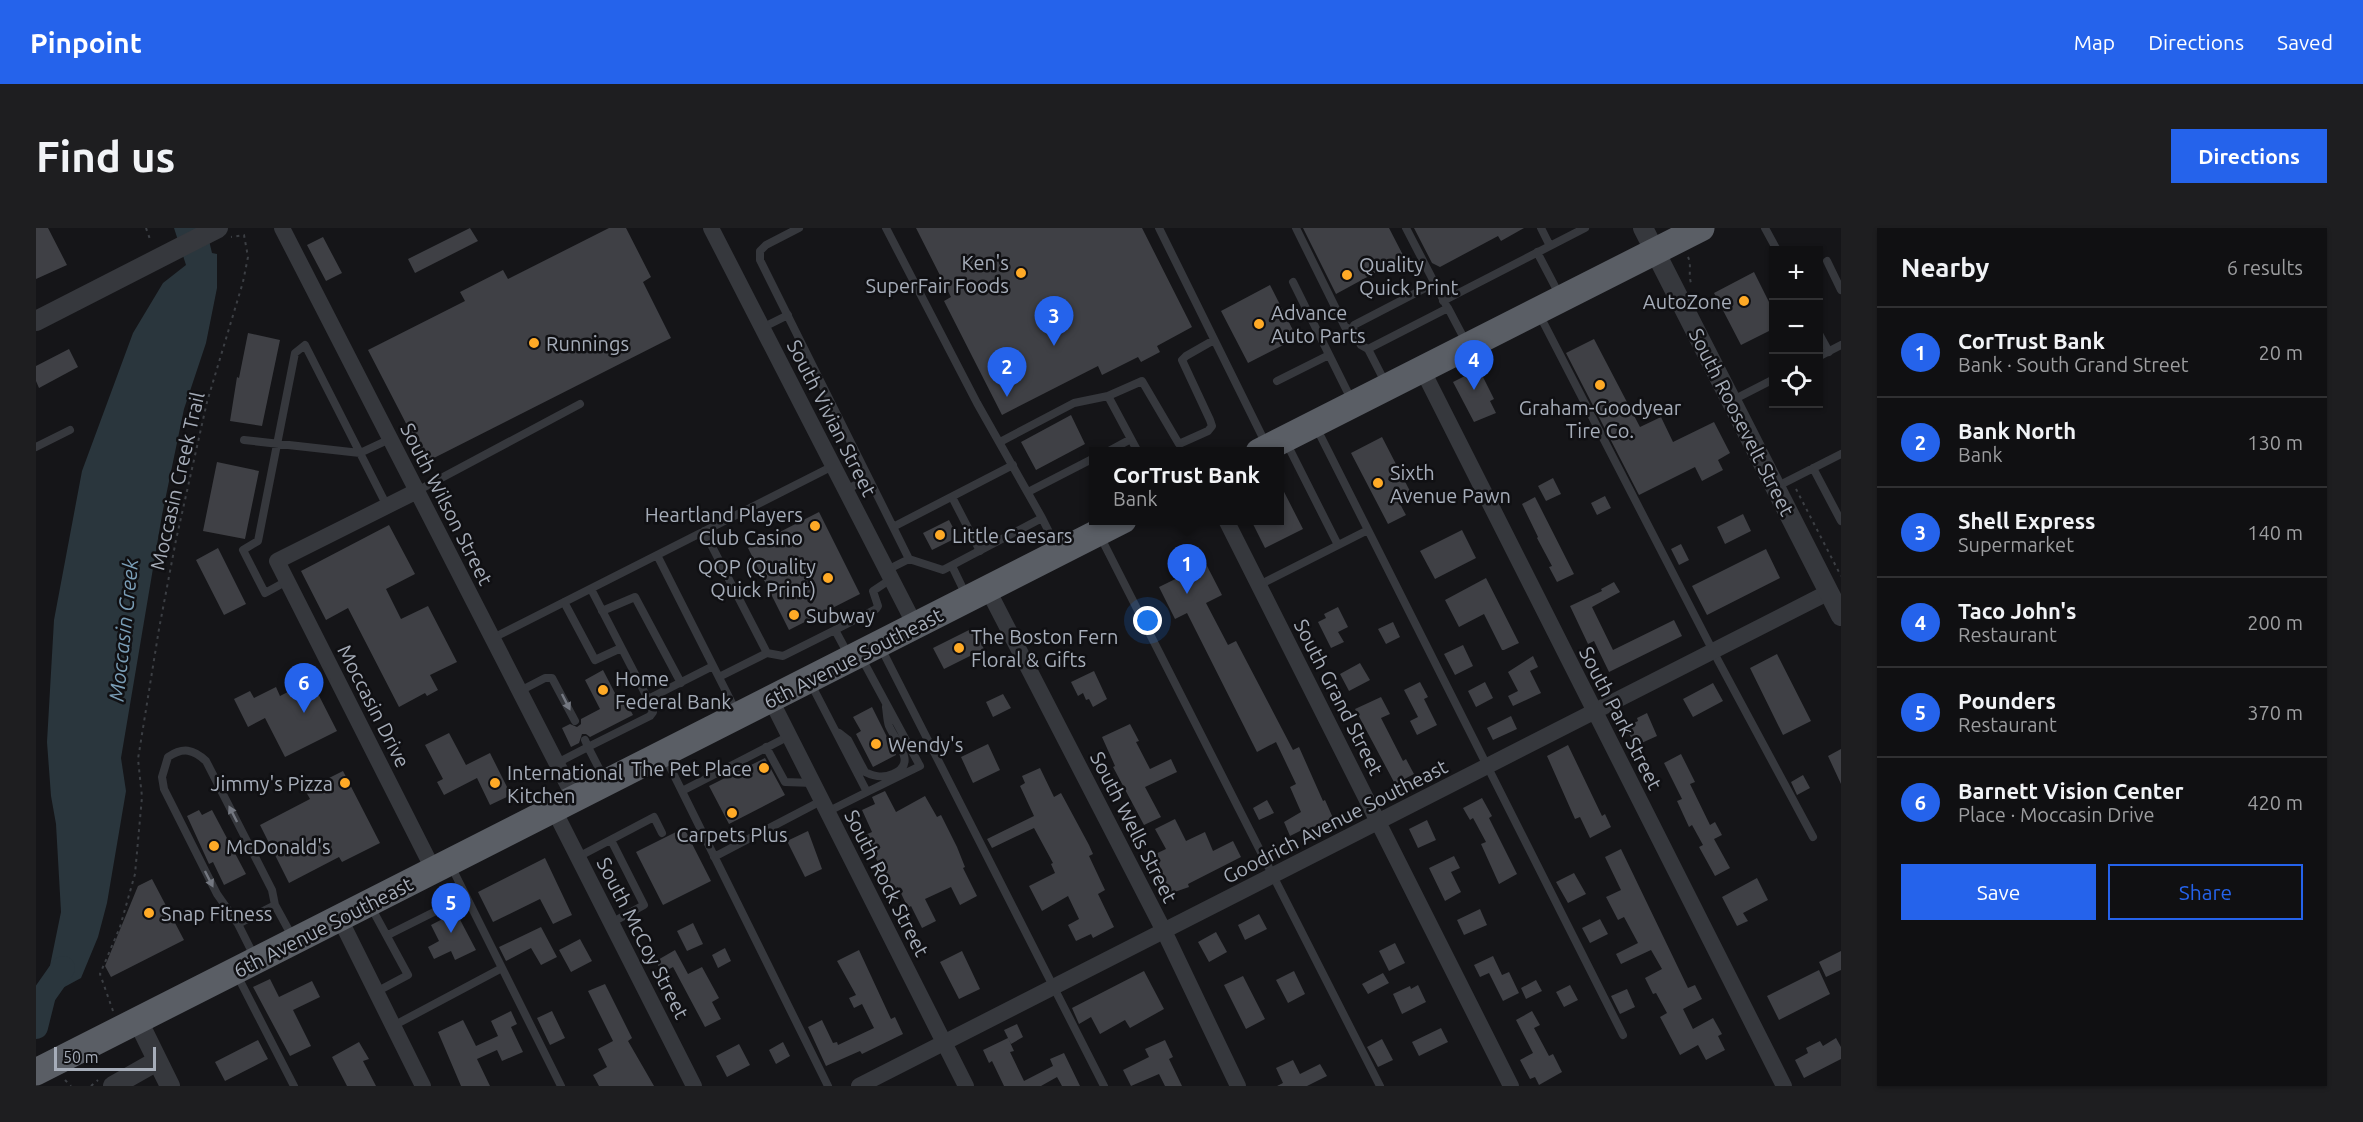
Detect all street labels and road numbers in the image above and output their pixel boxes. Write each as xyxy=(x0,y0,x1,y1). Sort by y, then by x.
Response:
street label: South Roosevelt Street xyxy=(1685,324,1799,520)
street label: South Vivian Street xyxy=(783,336,881,500)
street label: Moccasin Creek Trail xyxy=(145,390,209,572)
street label: South Wilson Street xyxy=(396,419,498,589)
street label: 6th Avenue Southeast xyxy=(760,603,946,713)
street label: South Grand Street xyxy=(1290,615,1388,779)
street label: Moccasin Drive xyxy=(333,641,415,771)
street label: South Park Street xyxy=(1575,643,1667,794)
street label: South Wells Street xyxy=(1086,748,1182,906)
street label: Goodrich Avenue Southeast xyxy=(1219,754,1451,888)
street label: South Rock Street xyxy=(840,806,934,960)
street label: South McCoy Street xyxy=(592,853,694,1023)
street label: 6th Avenue Southeast xyxy=(230,872,416,982)

